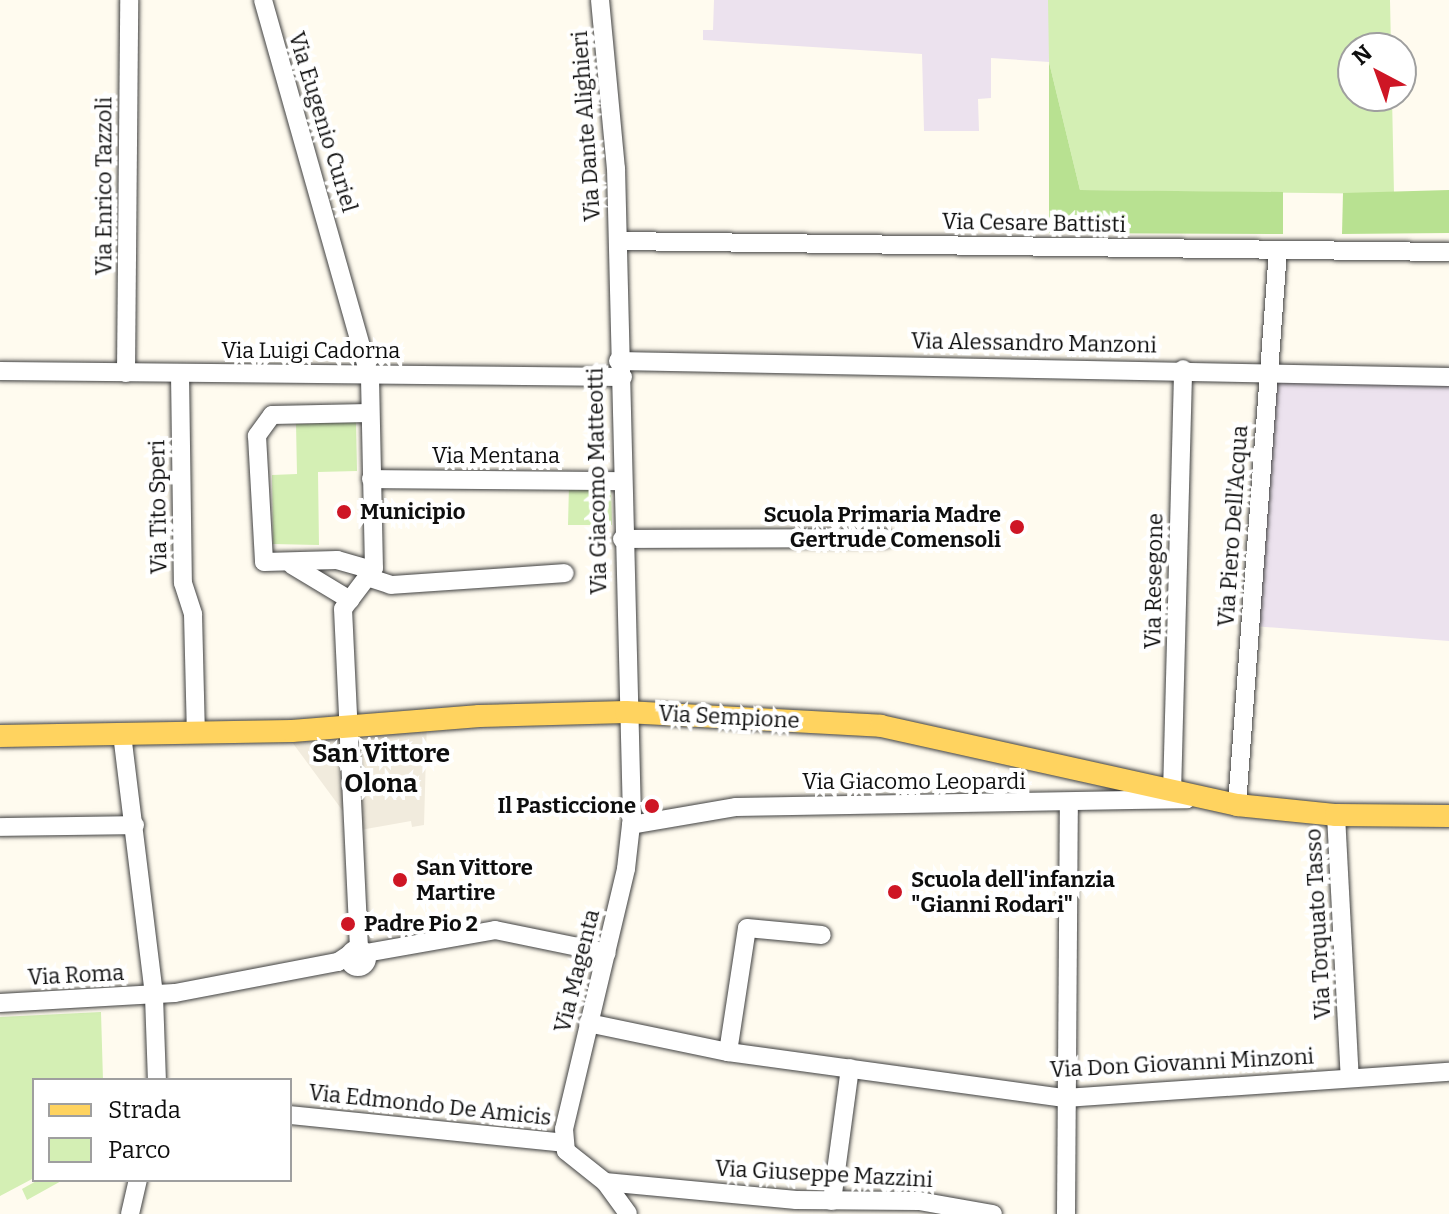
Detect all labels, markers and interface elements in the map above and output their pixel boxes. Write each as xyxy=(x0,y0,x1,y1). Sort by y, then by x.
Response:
street label: Via Eugenio Curiel xyxy=(283,29,363,215)
street label: Via Dante Alighieri xyxy=(566,30,606,222)
north arrow xyxy=(1337,32,1417,112)
text: N xyxy=(1347,39,1377,71)
street label: Via Enrico Tazzoli xyxy=(91,97,117,275)
street label: Via Cesare Battisti xyxy=(942,208,1126,238)
street label: Via Alessandro Manzoni xyxy=(911,328,1157,358)
street label: Via Luigi Cadorna xyxy=(222,338,400,364)
street label: Via Giacomo Matteotti xyxy=(582,367,612,595)
street label: Via Piero Dell'Acqua xyxy=(1213,424,1253,628)
street label: Via Tito Speri xyxy=(144,440,172,574)
street label: Via Mentana xyxy=(432,443,560,469)
place label: Municipio xyxy=(360,499,465,525)
place label: Scuola Primaria Madre Gertrude Comensoli xyxy=(764,501,1001,552)
marker: Municipio xyxy=(335,503,353,521)
street label: Via Resegone xyxy=(1140,513,1168,649)
marker: Scuola Primaria Madre Gertrude Comensoli xyxy=(1008,518,1026,536)
street label: Via Sempione xyxy=(658,700,800,734)
district label: San Vittore Olona xyxy=(312,738,450,800)
street label: Via Giacomo Leopardi xyxy=(802,769,1026,795)
place label: Il Pasticcione xyxy=(497,793,636,819)
marker: Il Pasticcione xyxy=(643,797,661,815)
street label: Via Torquato Tasso xyxy=(1300,828,1336,1020)
place label: San Vittore Martire xyxy=(416,854,533,906)
place label: Scuola dell'infanzia "Gianni Rodari" xyxy=(911,866,1115,918)
marker: San Vittore Martire xyxy=(391,871,409,889)
marker: Scuola dell'infanzia "Gianni Rodari" xyxy=(886,883,904,901)
street label: Via Magenta xyxy=(549,907,605,1035)
place label: Padre Pio 2 xyxy=(364,911,478,937)
marker: Padre Pio 2 xyxy=(339,915,357,933)
street label: Via Roma xyxy=(27,959,125,991)
street label: Via Don Giovanni Minzoni xyxy=(1049,1043,1315,1083)
legend xyxy=(32,1078,292,1182)
street label: Via Edmondo De Amicis xyxy=(307,1079,553,1131)
text: Strada xyxy=(108,1096,181,1124)
text: Parco xyxy=(108,1136,171,1164)
street label: Via Giuseppe Mazzini xyxy=(714,1155,934,1193)

